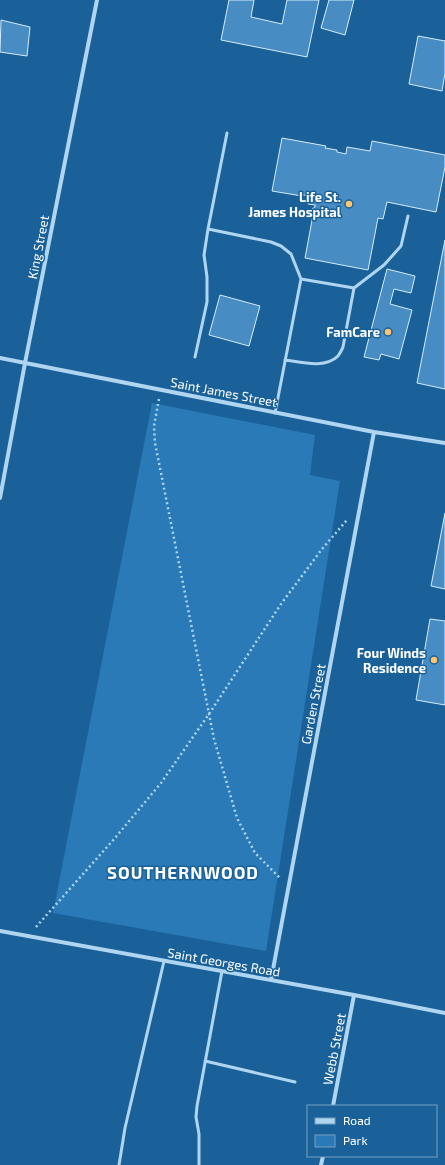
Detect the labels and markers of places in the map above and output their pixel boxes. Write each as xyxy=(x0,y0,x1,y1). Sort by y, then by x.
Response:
place label: Life St. James Hospital xyxy=(248,189,342,220)
marker: Life St. James Hospital xyxy=(344,199,354,209)
place label: FamCare xyxy=(326,324,380,340)
marker: FamCare xyxy=(383,327,393,337)
place label: Four Winds Residence xyxy=(357,645,426,676)
marker: Four Winds Residence xyxy=(429,655,439,665)

